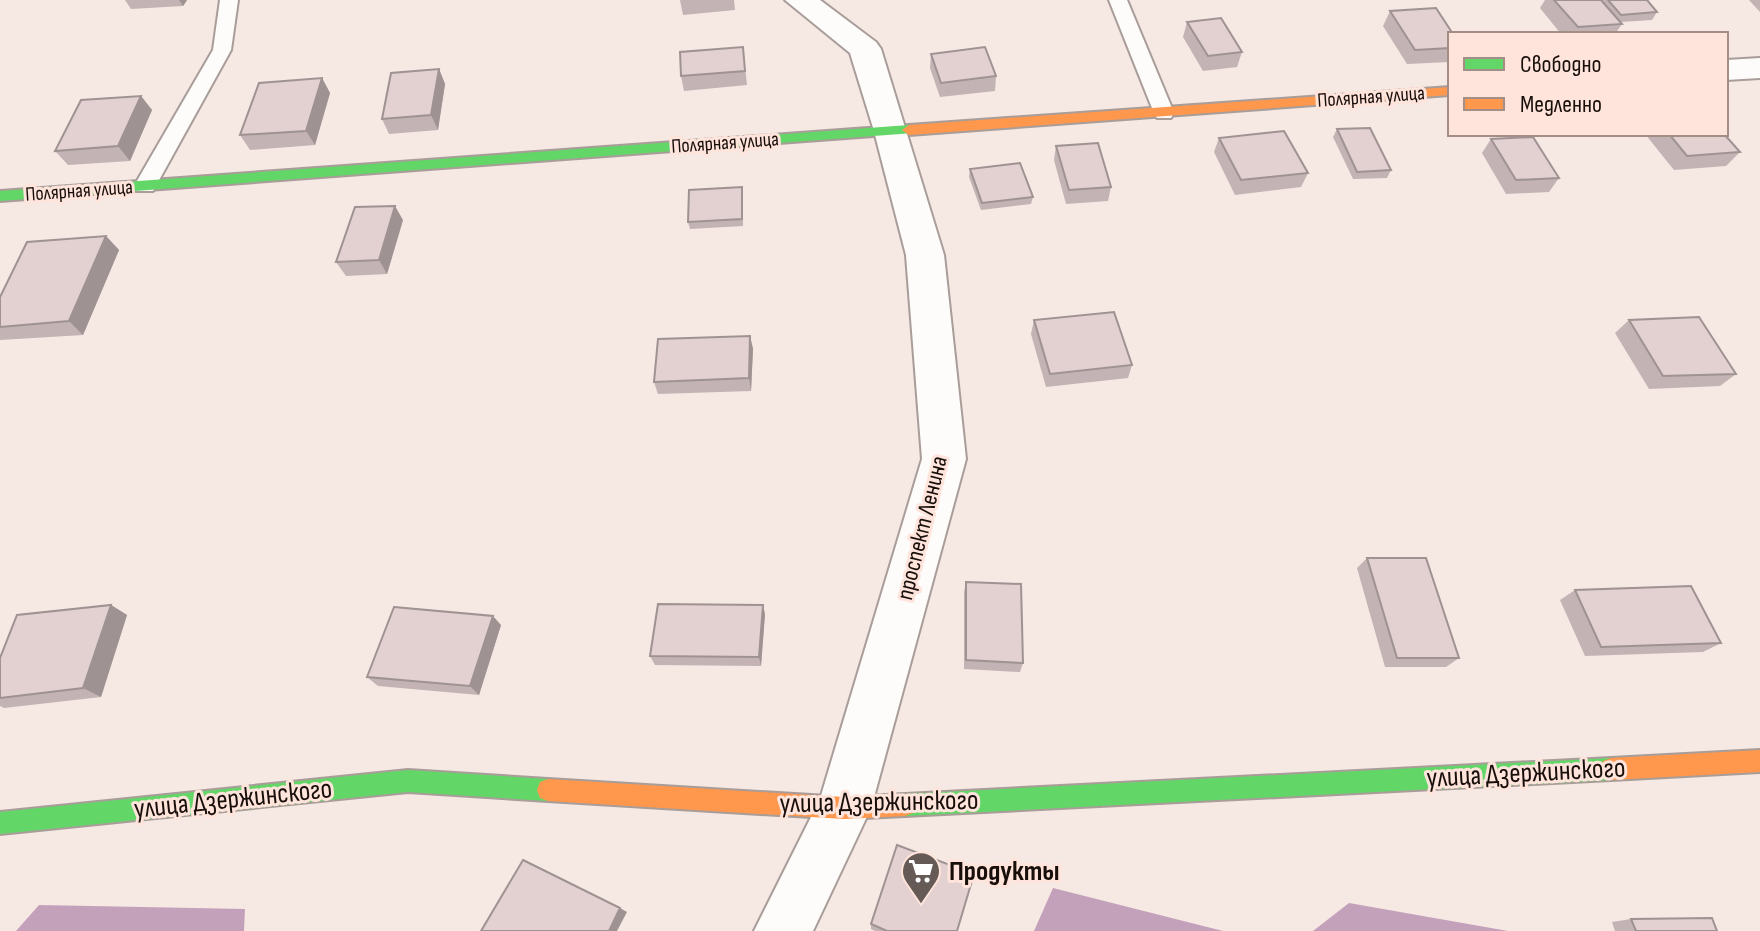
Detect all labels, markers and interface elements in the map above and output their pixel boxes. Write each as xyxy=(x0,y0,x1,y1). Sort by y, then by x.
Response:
legend xyxy=(1448,32,1728,136)
text: Свободно xyxy=(1520,50,1601,79)
street label: Полярная улица xyxy=(1316,81,1426,113)
text: Медленно xyxy=(1520,90,1602,119)
street label: Полярная улица xyxy=(670,127,780,159)
street label: Полярная улица xyxy=(24,175,134,207)
street label: проспект Ленина xyxy=(890,453,954,603)
street label: улица Дзержинского xyxy=(1426,751,1626,795)
street label: улица Дзержинского xyxy=(132,772,334,826)
street label: улица Дзержинского xyxy=(779,784,979,820)
supermarket icon: Продукты xyxy=(900,850,942,905)
place label: Продукты xyxy=(949,855,1060,888)

